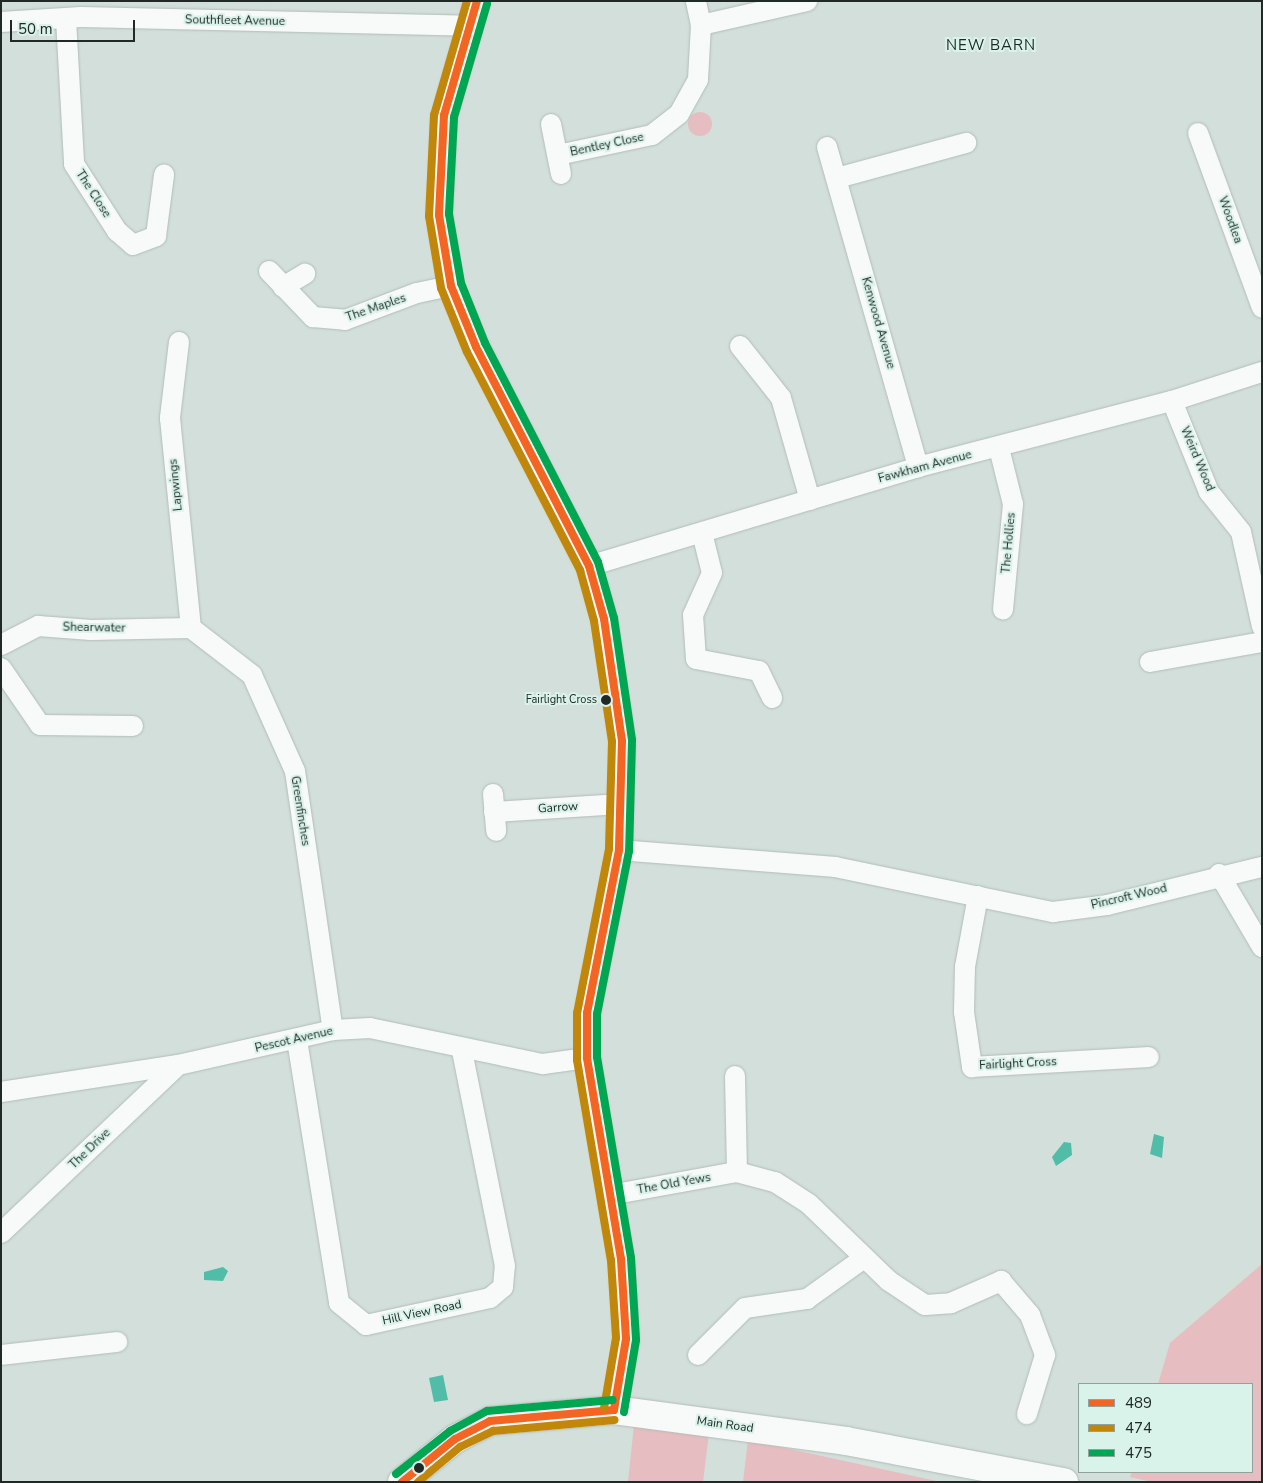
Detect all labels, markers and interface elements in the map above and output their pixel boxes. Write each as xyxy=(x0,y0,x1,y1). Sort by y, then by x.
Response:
scale bar xyxy=(12,10,138,42)
street label: Southfleet Avenue xyxy=(185,13,285,29)
text: 50 m xyxy=(18,19,53,39)
district label: NEW BARN xyxy=(945,37,1037,55)
street label: Bentley Close xyxy=(569,130,645,160)
street label: The Close xyxy=(72,167,114,221)
street label: Woodlea xyxy=(1215,194,1245,246)
street label: Kenwood Avenue xyxy=(858,275,898,371)
street label: The Maples xyxy=(344,291,408,325)
street label: Weird Wood xyxy=(1177,425,1217,493)
street label: Fawkham Avenue xyxy=(877,448,973,486)
street label: Lapwings xyxy=(166,458,186,512)
street label: The Hollies xyxy=(999,512,1019,574)
street label: Shearwater xyxy=(63,620,125,636)
place label: Fairlight Cross xyxy=(526,693,597,707)
marker: Fairlight Cross xyxy=(601,695,611,705)
street label: Greenfinches xyxy=(287,775,313,847)
street label: Garrow xyxy=(537,799,579,817)
street label: Pincroft Wood xyxy=(1090,881,1168,913)
street label: Pescot Avenue xyxy=(254,1024,334,1056)
street label: Fairlight Cross xyxy=(979,1055,1057,1073)
street label: The Drive xyxy=(66,1126,114,1172)
street label: The Old Yews xyxy=(636,1170,712,1198)
street label: Hill View Road xyxy=(381,1298,463,1328)
legend xyxy=(1078,1383,1253,1473)
text: 489 xyxy=(1125,1393,1152,1413)
street label: Main Road xyxy=(696,1414,754,1436)
text: 474 xyxy=(1125,1418,1152,1438)
text: 475 xyxy=(1125,1443,1152,1463)
unlabelled marker xyxy=(414,1463,424,1473)

